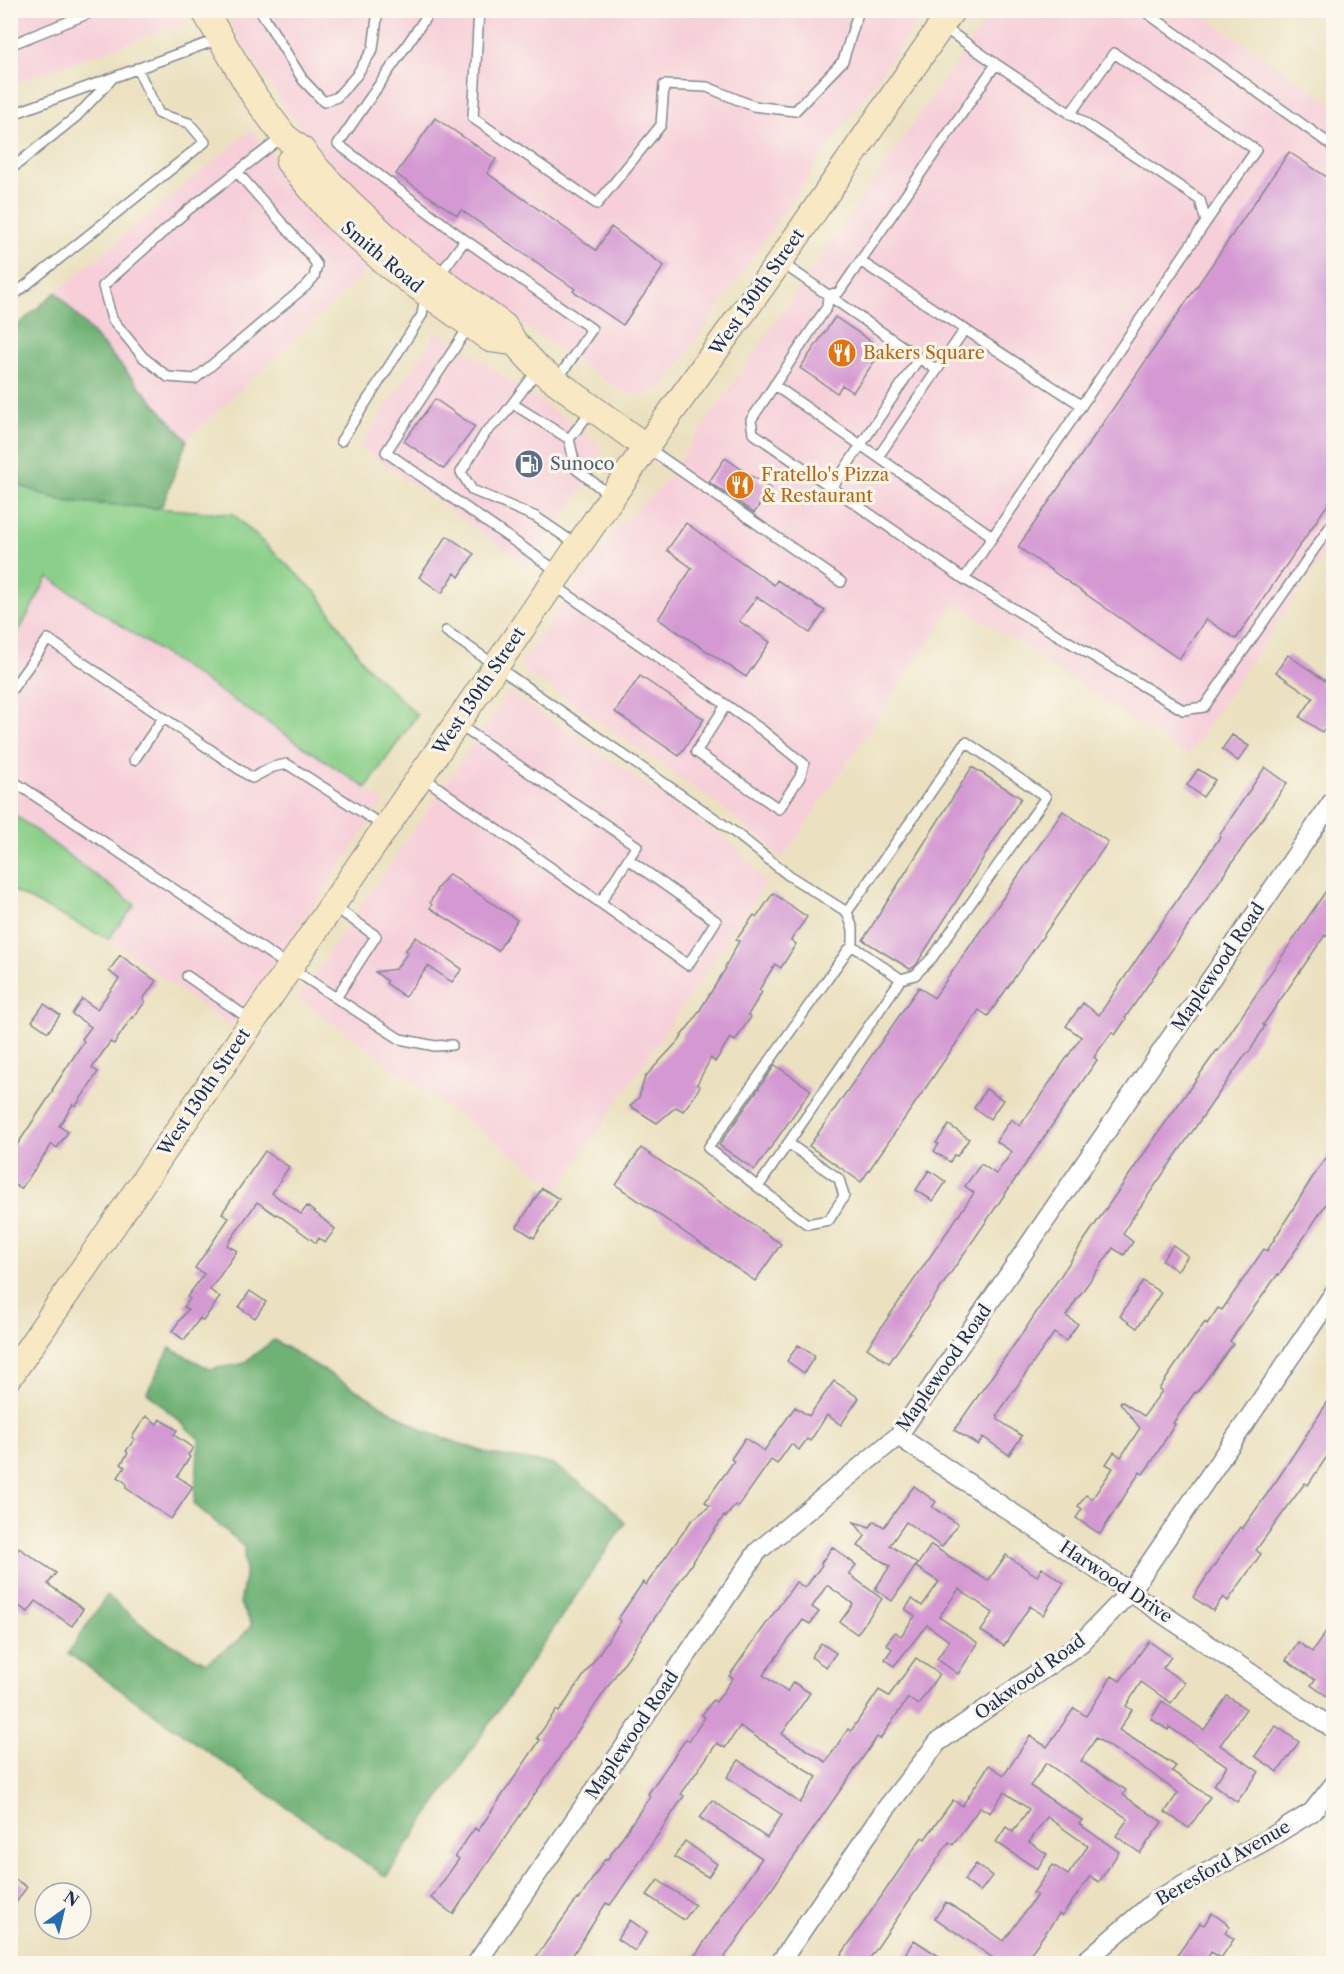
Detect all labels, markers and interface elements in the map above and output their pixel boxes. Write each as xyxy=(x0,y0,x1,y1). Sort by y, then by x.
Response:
street label: Smith Road xyxy=(337,216,427,298)
street label: West 130th Street xyxy=(705,224,809,360)
restaurant icon: Bakers Square xyxy=(826,337,858,369)
place label: Bakers Square xyxy=(863,342,985,364)
fuel station icon: Sunoco xyxy=(513,448,545,480)
place label: Sunoco xyxy=(550,453,615,475)
place label: Fratello's Pizza & Restaurant xyxy=(761,464,890,507)
restaurant icon: Fratello's Pizza & Restaurant xyxy=(724,469,756,501)
street label: West 130th Street xyxy=(428,622,530,760)
street label: Maplewood Road xyxy=(1167,898,1269,1036)
street label: West 130th Street xyxy=(153,1023,255,1161)
street label: Maplewood Road xyxy=(892,1300,996,1436)
street label: Harwood Drive xyxy=(1055,1536,1177,1628)
street label: Oakwood Road xyxy=(970,1630,1090,1724)
street label: Maplewood Road xyxy=(581,1666,683,1804)
street label: Beresford Avenue xyxy=(1152,1816,1294,1910)
north arrow xyxy=(33,1881,93,1941)
text: N xyxy=(60,1886,83,1911)

